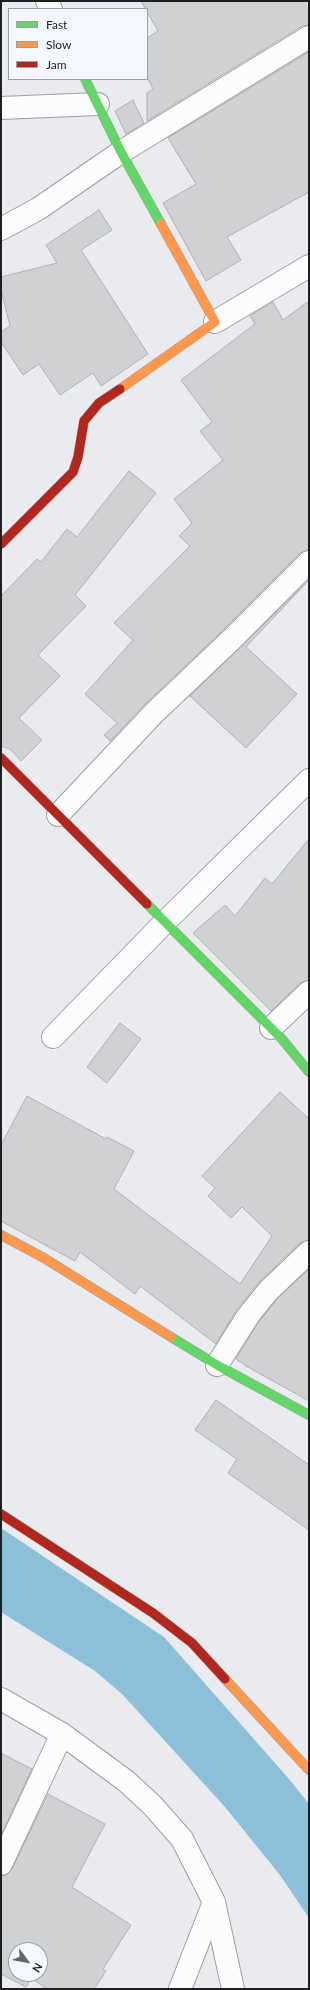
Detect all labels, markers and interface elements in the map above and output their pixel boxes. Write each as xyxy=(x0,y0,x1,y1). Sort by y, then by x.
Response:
legend xyxy=(8,8,148,80)
text: Fast xyxy=(46,17,67,32)
text: Slow xyxy=(46,37,71,52)
text: Jam xyxy=(46,57,67,72)
north arrow xyxy=(8,1942,48,1982)
text: N xyxy=(30,1961,46,1975)

